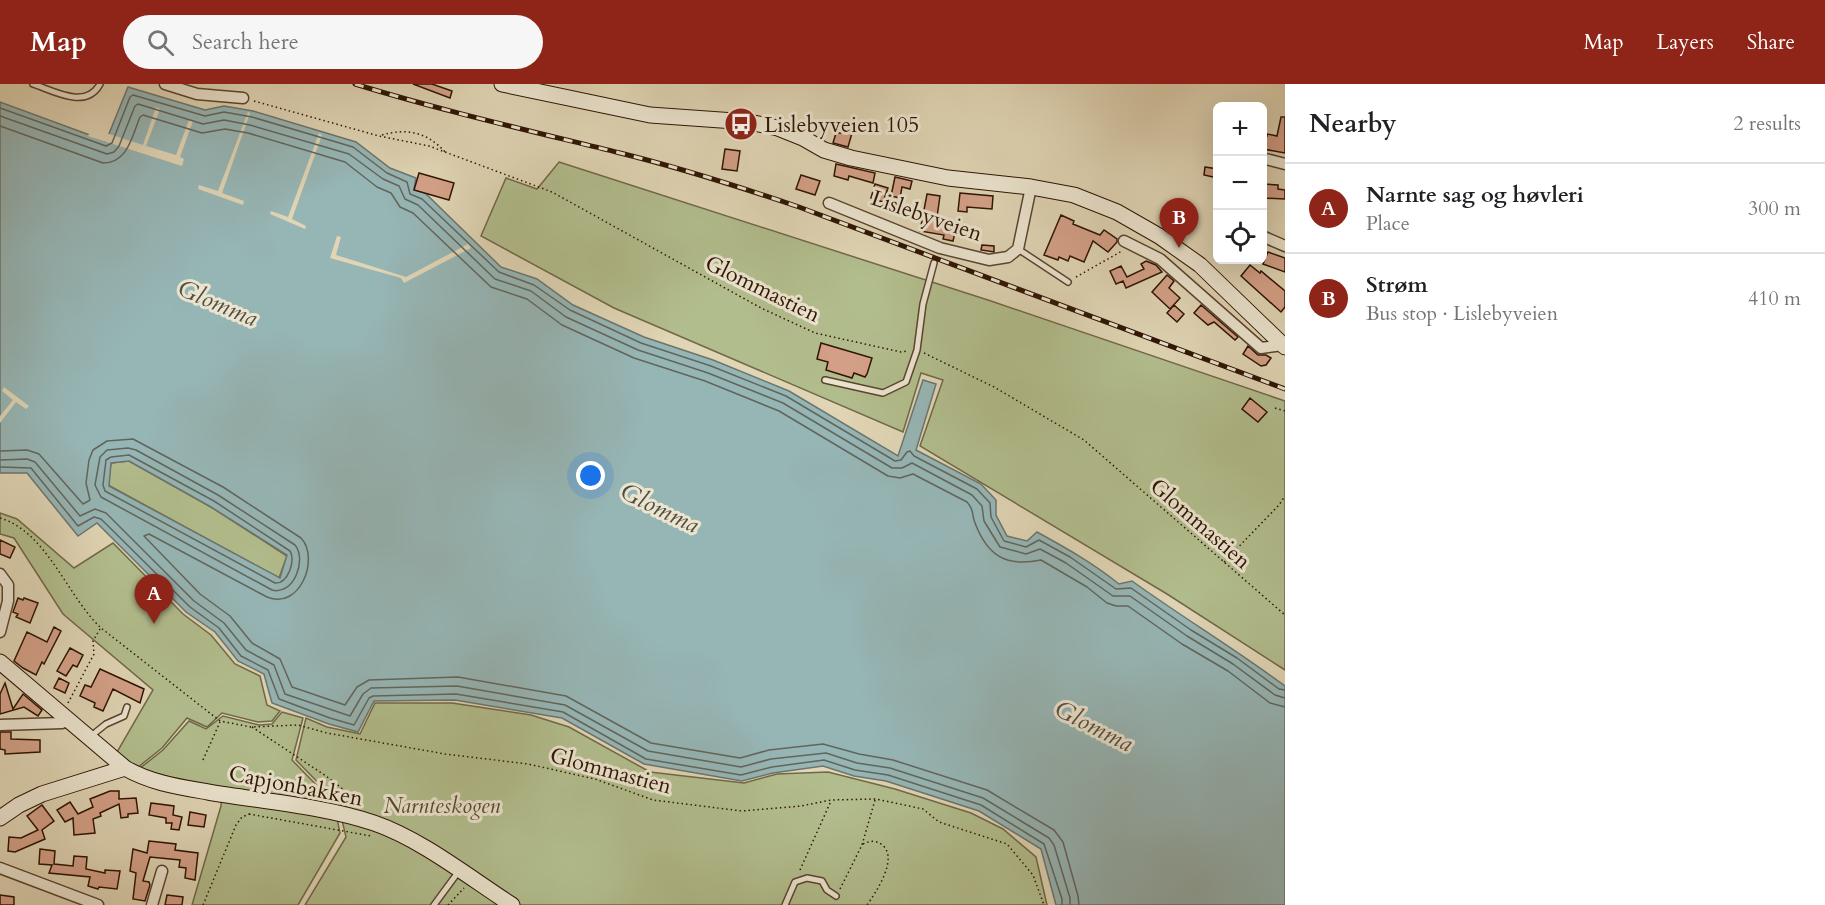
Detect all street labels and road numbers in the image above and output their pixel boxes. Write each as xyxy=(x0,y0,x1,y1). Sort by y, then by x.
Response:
street label: Lislebyveien xyxy=(867,183,987,249)
street label: Glommastien xyxy=(700,248,826,330)
street label: Glommastien xyxy=(1143,472,1258,576)
street label: Glommastien xyxy=(547,740,675,802)
street label: Capjonbakken xyxy=(226,758,366,814)

